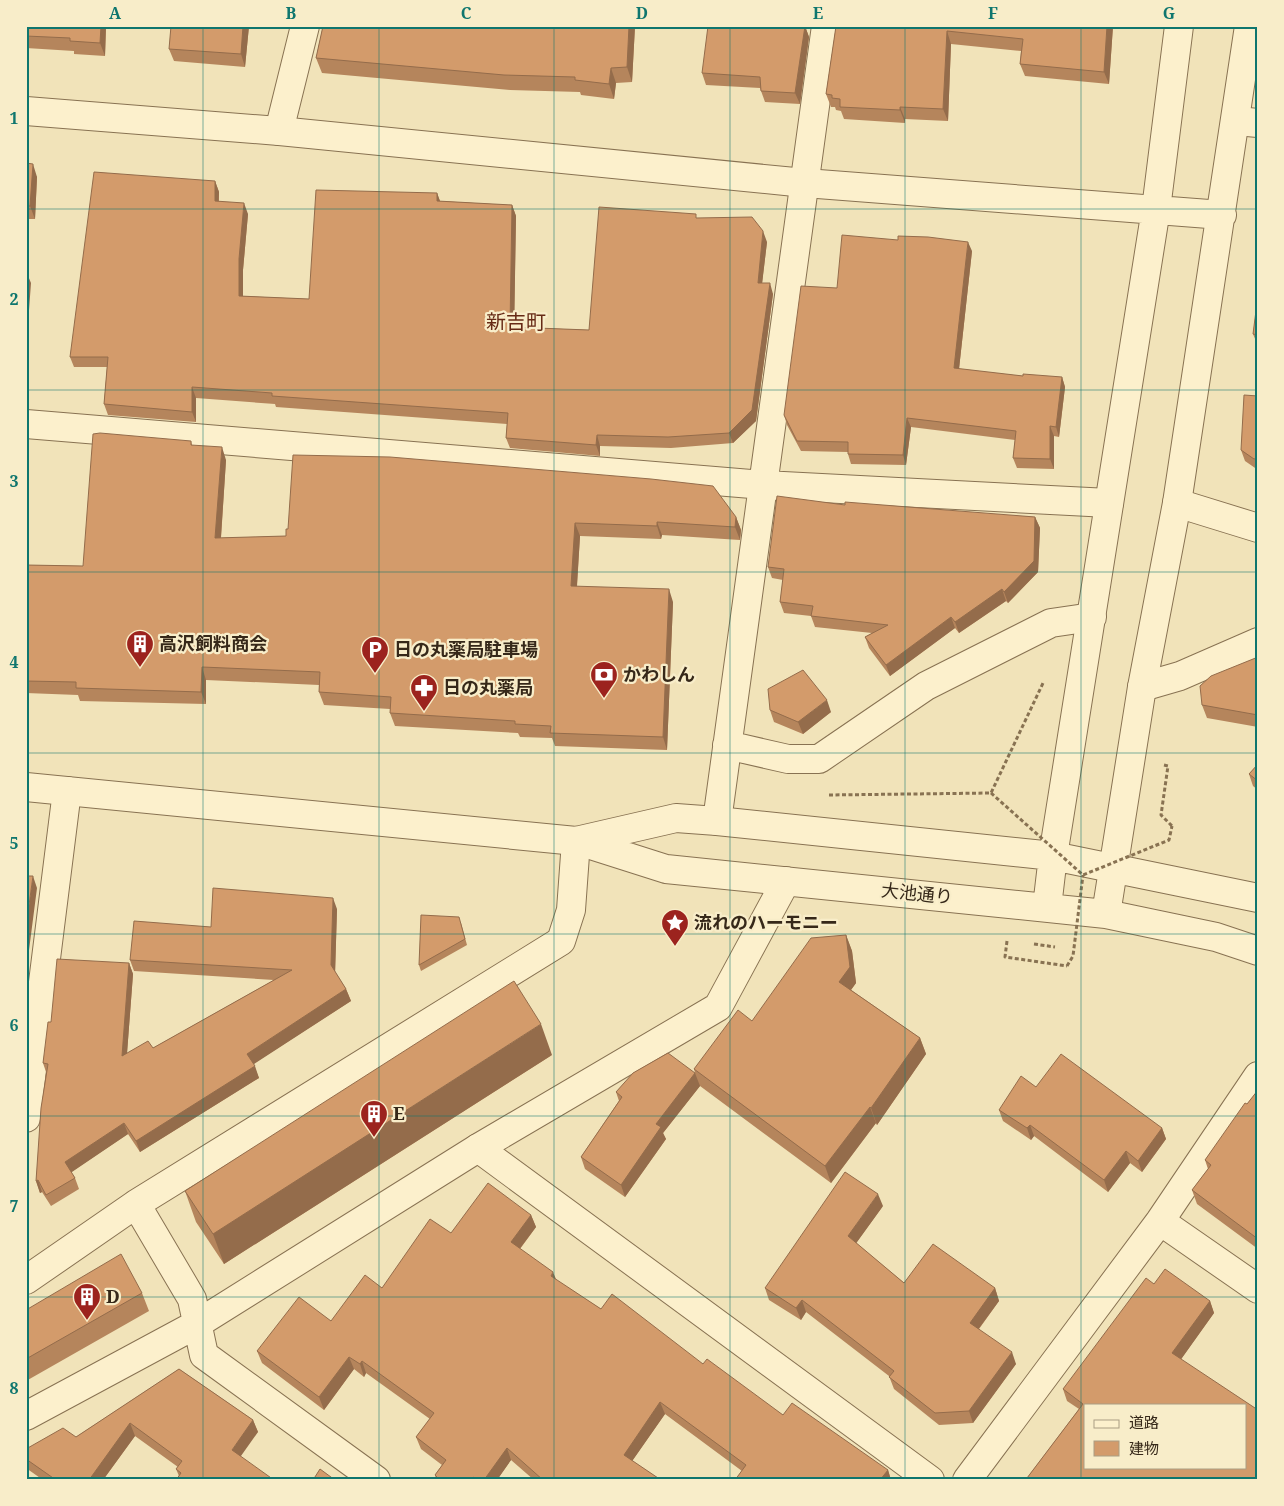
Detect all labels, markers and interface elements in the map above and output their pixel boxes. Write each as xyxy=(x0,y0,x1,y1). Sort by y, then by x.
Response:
text: A xyxy=(109,2,122,24)
text: B xyxy=(286,2,297,24)
text: C xyxy=(461,2,472,24)
text: D xyxy=(636,2,648,24)
text: E xyxy=(813,2,823,24)
text: F xyxy=(988,2,998,24)
text: G xyxy=(1163,2,1175,24)
text: 1 xyxy=(9,107,19,129)
text: 2 xyxy=(9,288,19,310)
district label: 新吉町 xyxy=(486,308,546,335)
text: 3 xyxy=(9,470,19,492)
building icon: 高沢飼料商会 xyxy=(125,629,155,668)
place label: 高沢飼料商会 xyxy=(159,631,267,655)
parking icon: 日の丸薬局駐車場 xyxy=(360,635,390,674)
place label: 日の丸薬局駐車場 xyxy=(394,637,538,661)
text: 4 xyxy=(9,651,19,673)
bank icon: かわしん xyxy=(589,660,619,699)
place label: かわしん xyxy=(623,662,695,686)
pharmacy icon: 日の丸薬局 xyxy=(409,673,439,712)
place label: 日の丸薬局 xyxy=(443,675,533,699)
text: 5 xyxy=(9,832,19,854)
street label: 大池通り xyxy=(880,877,954,909)
place icon: 流れのハーモニー xyxy=(660,908,690,947)
place label: 流れのハーモニー xyxy=(694,910,838,934)
text: 6 xyxy=(9,1014,19,1036)
building icon: E xyxy=(359,1099,389,1138)
place label: E xyxy=(393,1101,405,1125)
text: 7 xyxy=(9,1195,19,1217)
building icon: D xyxy=(72,1282,102,1321)
place label: D xyxy=(106,1284,120,1308)
text: 8 xyxy=(9,1377,19,1399)
legend xyxy=(1084,1404,1246,1468)
text: 道路 xyxy=(1129,1412,1159,1432)
text: 建物 xyxy=(1129,1438,1159,1458)

